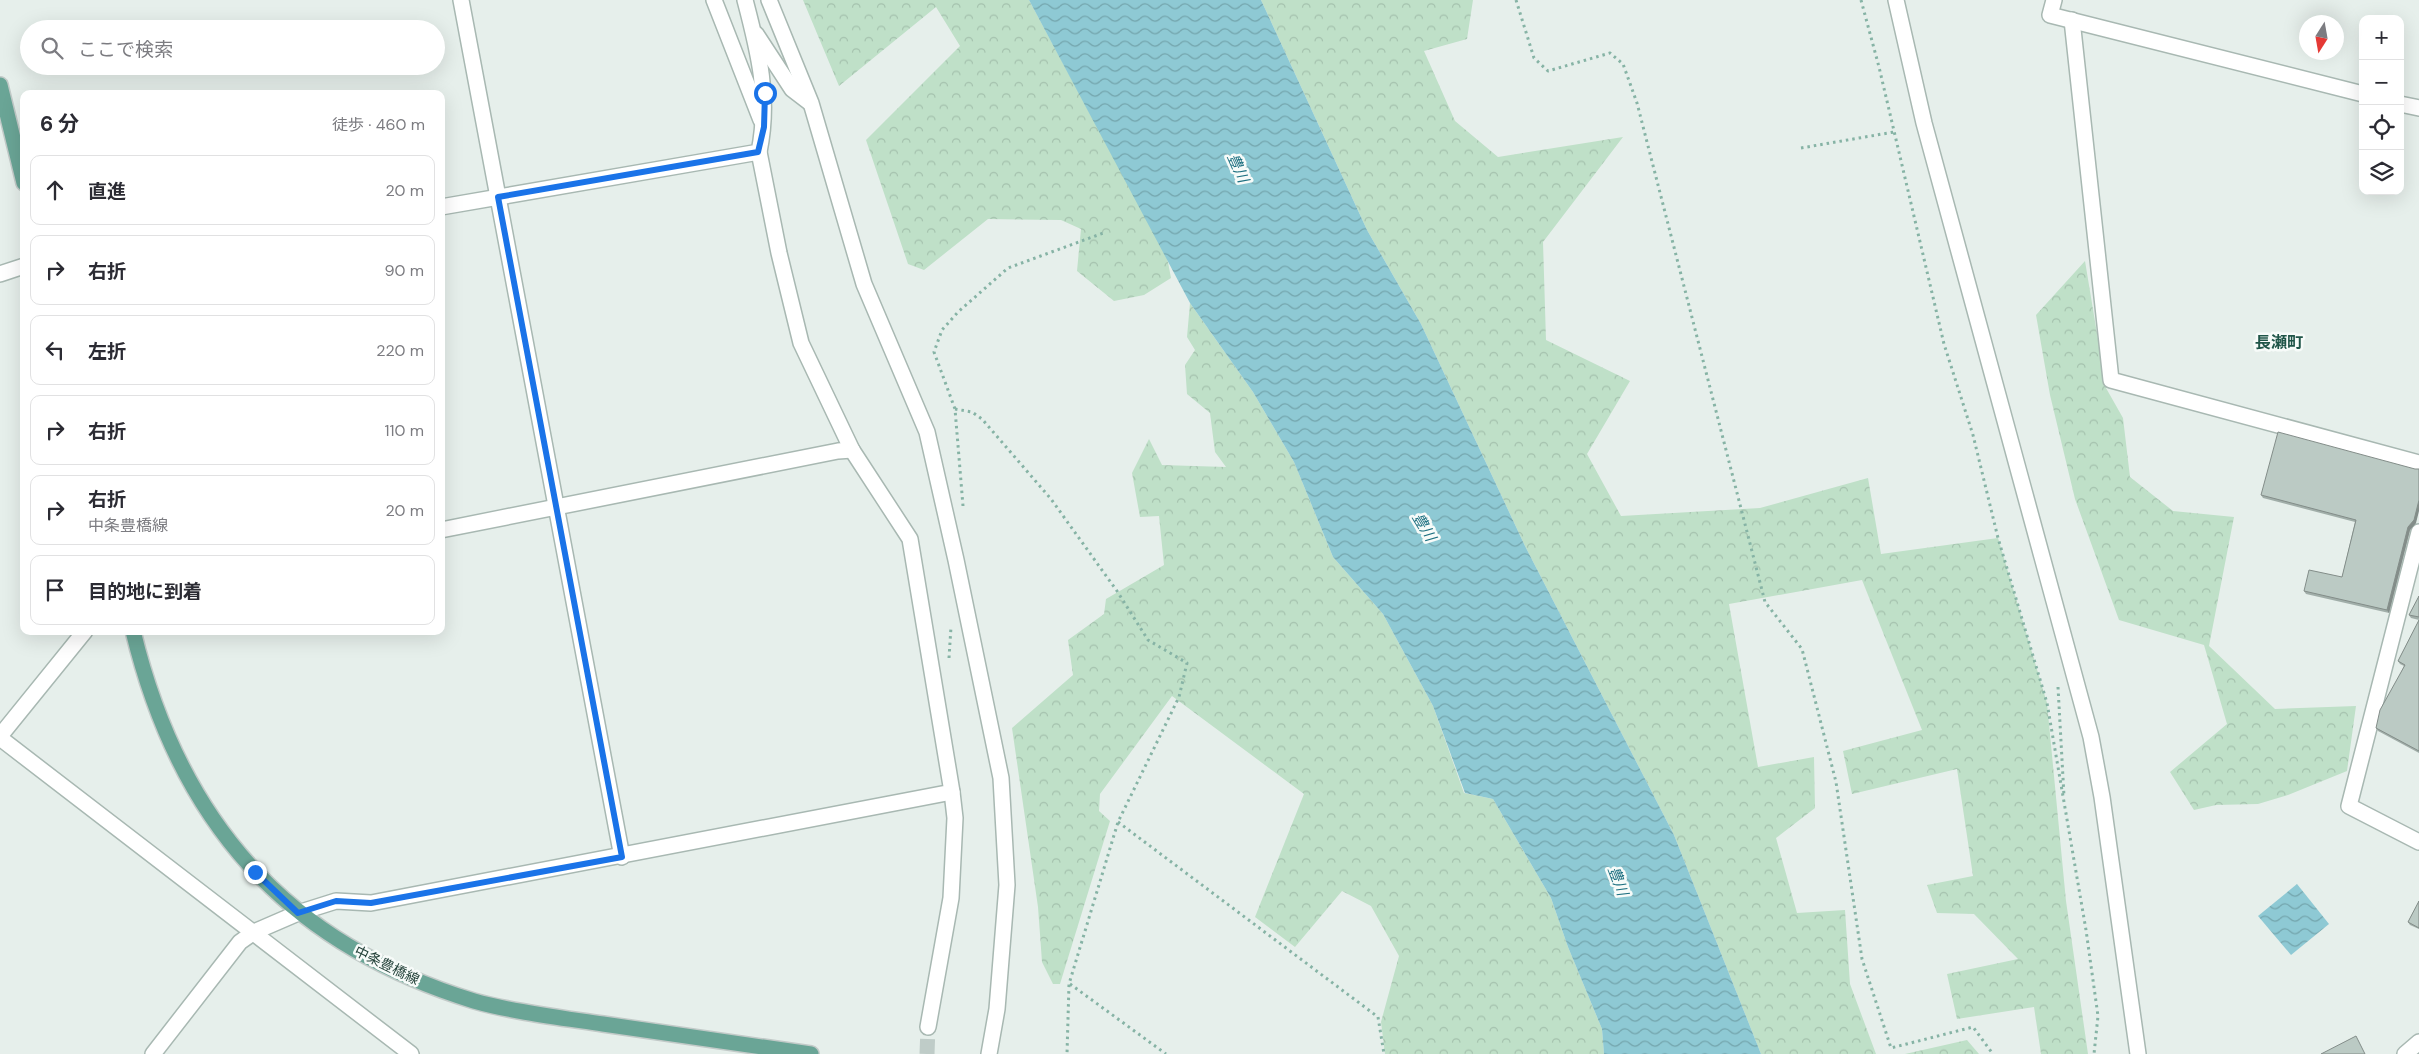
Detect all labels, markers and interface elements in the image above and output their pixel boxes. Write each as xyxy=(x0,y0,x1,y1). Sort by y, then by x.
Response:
north arrow xyxy=(2299,15,2344,60)
map controls xyxy=(2359,15,2404,195)
button: + xyxy=(2359,15,2404,60)
search box xyxy=(20,20,445,75)
icon: search xyxy=(38,34,66,62)
text: ここで検索 xyxy=(78,37,173,62)
button: − xyxy=(2359,60,2404,105)
route start xyxy=(754,82,777,105)
button: locate xyxy=(2359,105,2404,150)
text: 6 分 xyxy=(40,110,79,138)
text: 徒歩 · 460 m xyxy=(332,114,425,135)
water label: 豊川 xyxy=(1223,150,1254,188)
button: layers xyxy=(2359,150,2404,195)
icon: ahead xyxy=(41,176,69,204)
text: 直進 xyxy=(88,179,126,204)
text: 20 m xyxy=(385,180,424,201)
icon: right xyxy=(41,256,69,284)
text: 右折 xyxy=(88,259,126,284)
text: 90 m xyxy=(384,260,424,281)
district label: 長瀬町 xyxy=(2255,332,2303,353)
icon: left xyxy=(41,336,69,364)
text: 左折 xyxy=(88,339,126,364)
text: 220 m xyxy=(376,340,424,361)
icon: right xyxy=(41,416,69,444)
text: 右折 xyxy=(88,419,126,444)
text: 110 m xyxy=(385,420,424,441)
text: 右折 xyxy=(88,487,126,512)
icon: right xyxy=(41,496,69,524)
text: 20 m xyxy=(385,500,424,521)
water label: 豊川 xyxy=(1408,509,1441,547)
text: 中条豊橋線 xyxy=(88,515,168,536)
icon: arrive xyxy=(41,576,69,604)
text: 目的地に到着 xyxy=(88,579,202,604)
route end xyxy=(244,861,267,884)
water label: 豊川 xyxy=(1603,863,1633,900)
street label: 中条豊橋線 xyxy=(352,942,422,988)

